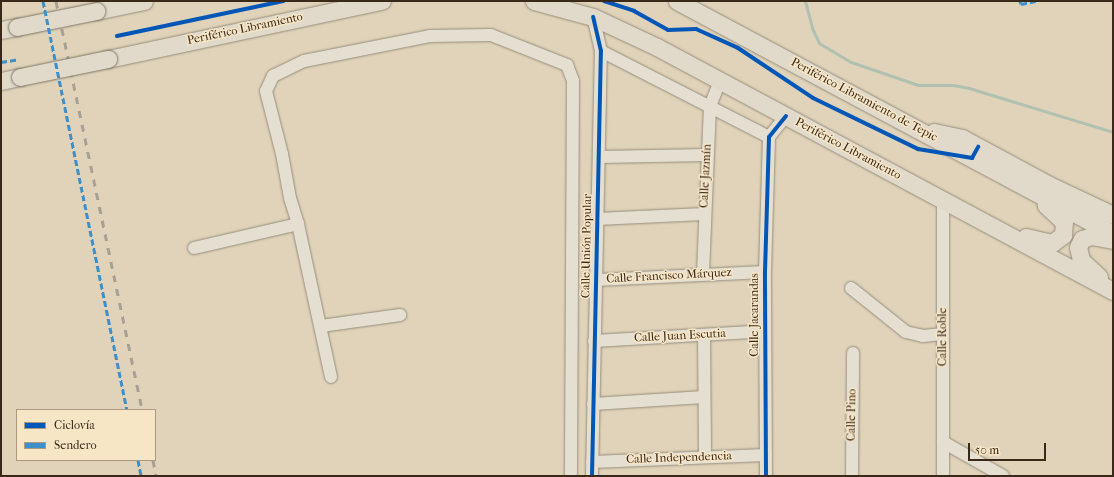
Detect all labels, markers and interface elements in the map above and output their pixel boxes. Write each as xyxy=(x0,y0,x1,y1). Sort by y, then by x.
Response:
street label: Periférico Libramiento xyxy=(186,10,304,48)
street label: Periférico Libramiento de Tepic xyxy=(788,55,940,145)
street label: Periférico Libramiento xyxy=(793,115,903,183)
street label: Calle Jazmín xyxy=(697,144,715,208)
street label: Calle Unión Popular xyxy=(579,194,595,298)
street label: Calle Francisco Márquez xyxy=(606,266,732,286)
street label: Calle Jacarandas xyxy=(748,273,762,357)
street label: Calle Roble xyxy=(936,308,950,366)
street label: Calle Juan Escutia xyxy=(634,326,726,346)
street label: Calle Pino xyxy=(844,389,860,441)
legend xyxy=(16,409,156,461)
text: Ciclovía xyxy=(54,418,95,432)
scale bar xyxy=(970,435,1048,461)
text: Sendero xyxy=(54,438,97,452)
text: 50 m xyxy=(975,443,999,457)
street label: Calle Independencia xyxy=(626,449,732,467)

